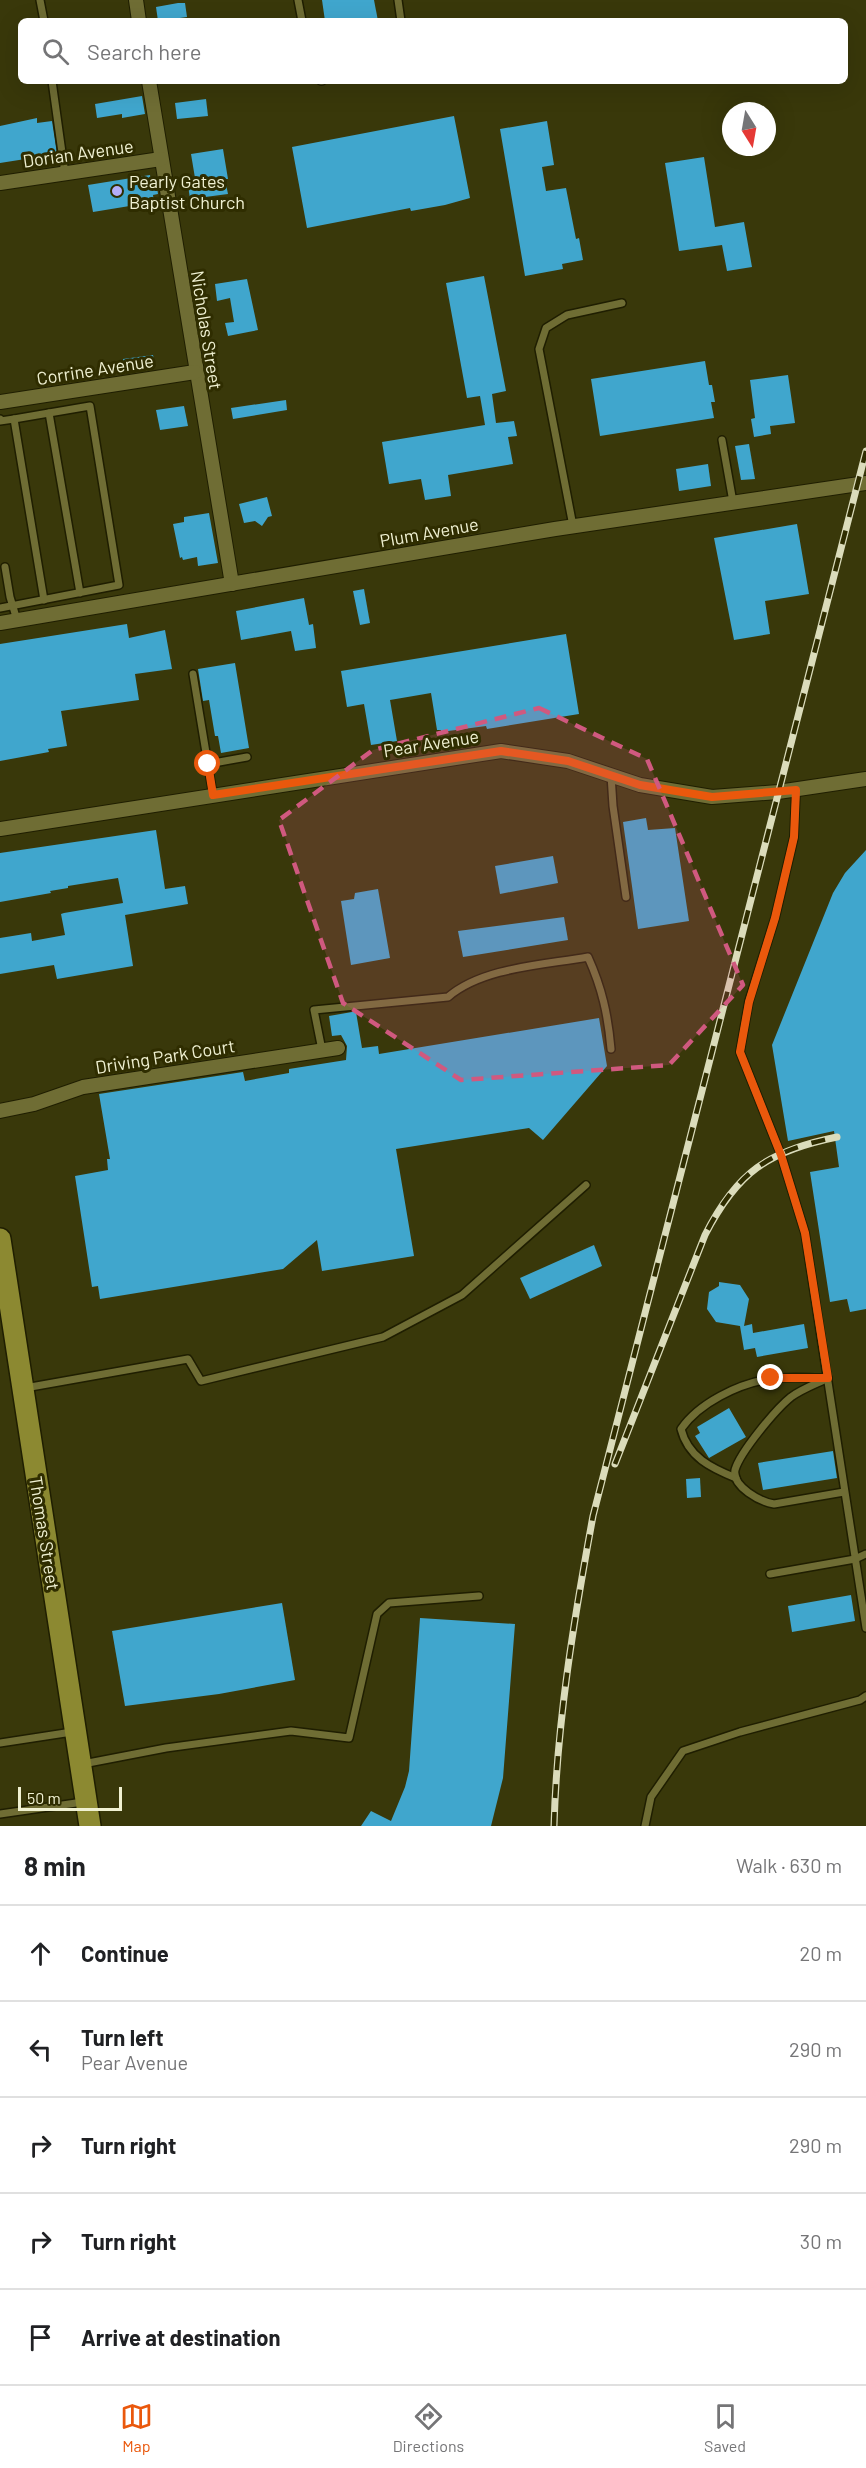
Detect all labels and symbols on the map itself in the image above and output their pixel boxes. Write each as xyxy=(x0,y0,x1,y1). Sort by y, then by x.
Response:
north arrow xyxy=(722,102,776,156)
street label: Dorian Avenue xyxy=(21,134,135,172)
place label: Pearly Gates Baptist Church xyxy=(129,170,245,213)
marker: Pearly Gates Baptist Church xyxy=(110,184,124,198)
street label: Nicholas Street xyxy=(187,269,227,391)
street label: Corrine Avenue xyxy=(35,349,155,389)
street label: Plum Avenue xyxy=(378,512,480,552)
street label: Pear Avenue xyxy=(382,725,480,761)
route start xyxy=(194,750,220,776)
street label: Driving Park Court xyxy=(94,1034,236,1078)
route end xyxy=(757,1364,783,1390)
street label: Thomas Street xyxy=(25,1474,65,1592)
scale bar xyxy=(18,1784,122,1812)

